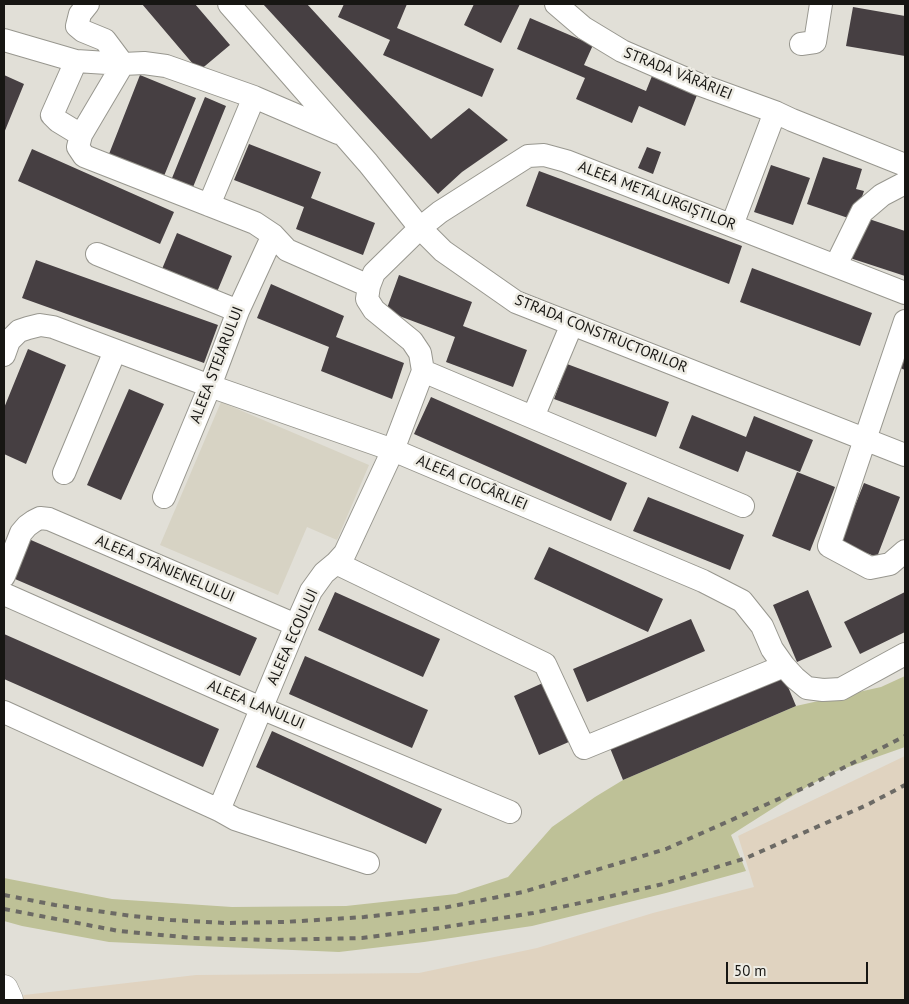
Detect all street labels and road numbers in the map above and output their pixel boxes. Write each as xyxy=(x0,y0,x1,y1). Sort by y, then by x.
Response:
street label: STRADA VĂRĂRIEI xyxy=(621,44,735,104)
street label: ALEEA METALURGIȘTILOR xyxy=(576,158,738,234)
street label: STRADA CONSTRUCTORILOR xyxy=(512,291,690,377)
street label: ALEEA STEJARULUI xyxy=(186,304,248,426)
street label: ALEEA CIOCÂRLIEI xyxy=(414,451,530,515)
street label: ALEEA STÂNJENELULUI xyxy=(93,532,237,606)
street label: ALEEA ECOULUI xyxy=(264,586,322,688)
street label: ALEEA LANULUI xyxy=(205,676,307,734)

